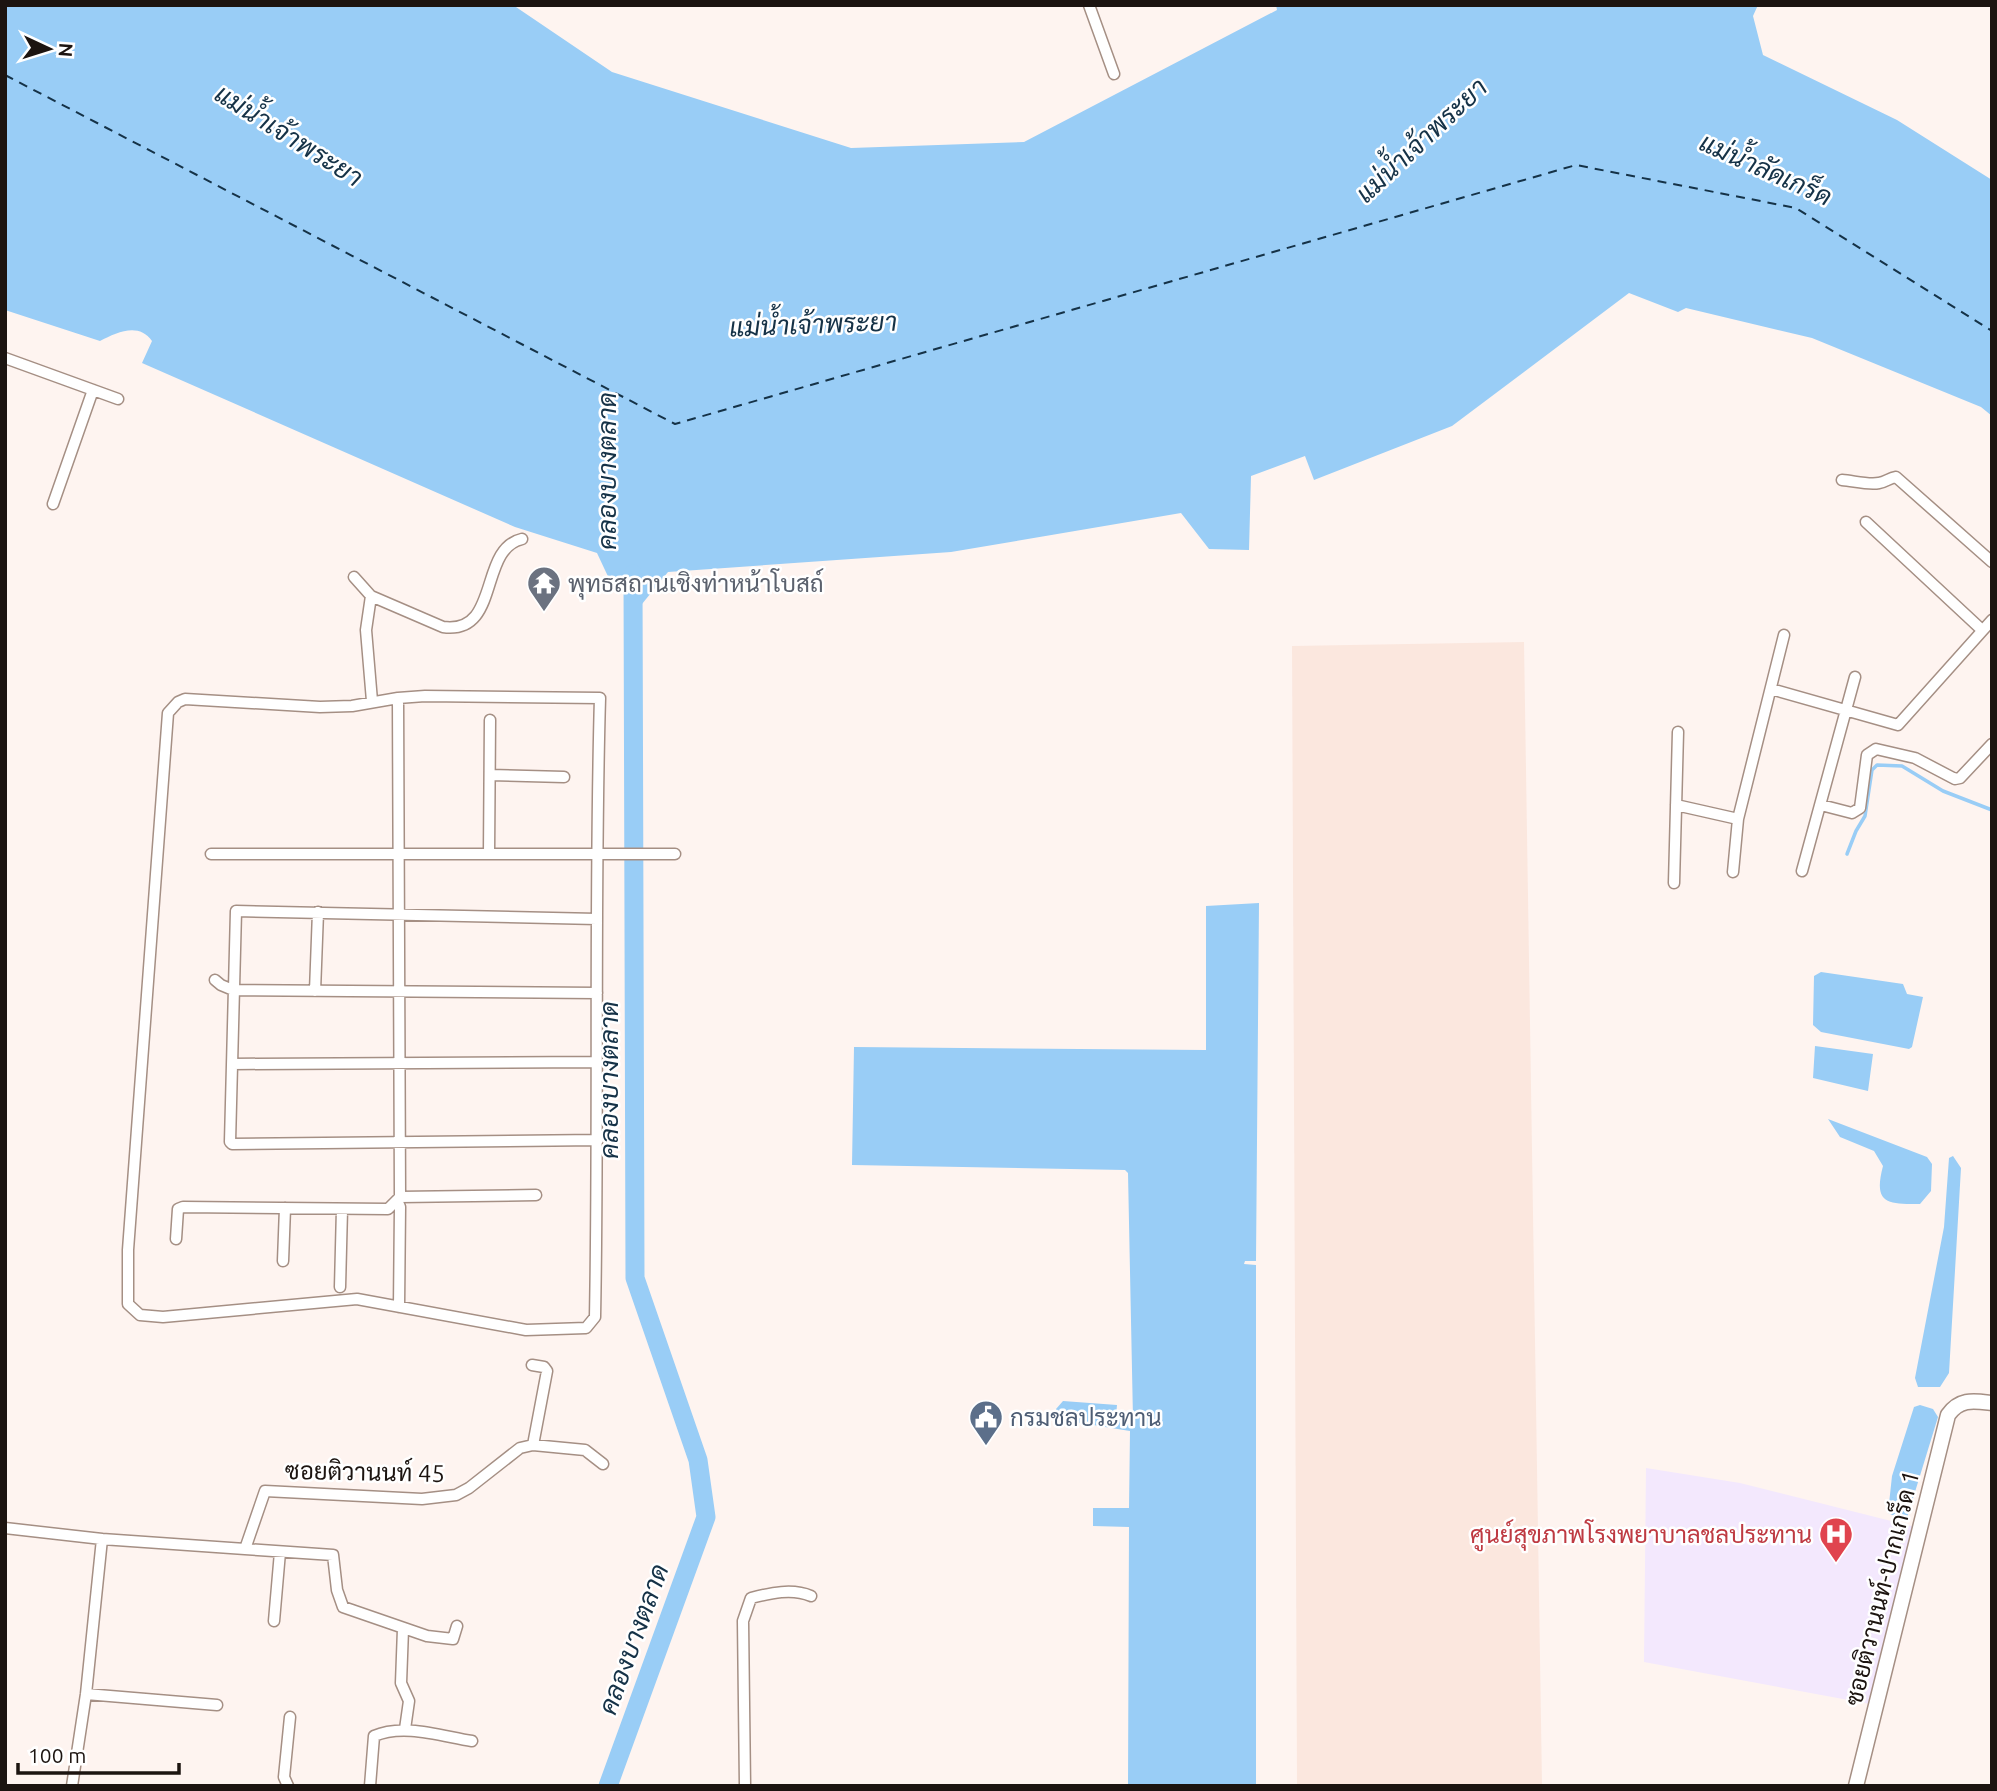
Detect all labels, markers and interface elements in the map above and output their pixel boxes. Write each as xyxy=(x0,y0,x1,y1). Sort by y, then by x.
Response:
north arrow xyxy=(14,14,84,84)
text: N xyxy=(54,42,77,58)
water label: แม่น้ำเจ้าพระยา xyxy=(1346,68,1492,208)
water label: แม่น้ำเจ้าพระยา xyxy=(210,73,371,192)
water label: แม่น้ำลัดเกร็ด xyxy=(1695,121,1839,211)
water label: แม่น้ำเจ้าพระยา xyxy=(728,301,897,341)
water label: คลองบางตลาด xyxy=(592,392,621,550)
temple icon: พุทธสถานเชิงท่าหน้าโบสถ์ xyxy=(525,564,563,613)
place label: พุทธสถานเชิงท่าหน้าโบสถ์ xyxy=(568,568,824,600)
water label: คลองบางตลาด xyxy=(594,1001,623,1159)
public building icon: กรมชลประทาน xyxy=(967,1398,1005,1447)
place label: กรมชลประทาน xyxy=(1010,1404,1162,1431)
street label: ซอยติวานนท์ 45 xyxy=(285,1455,445,1487)
street label: ซอยติวานนท์-ปากเกร็ด 1 xyxy=(1837,1467,1924,1709)
hospital icon: ศูนย์สุขภาพโรงพยาบาลชลประทาน xyxy=(1817,1515,1855,1564)
place label: ศูนย์สุขภาพโรงพยาบาลชลประทาน xyxy=(1470,1519,1812,1552)
water label: คลองบางตลาด xyxy=(592,1560,674,1718)
scale bar xyxy=(18,1732,178,1776)
text: 100 m xyxy=(28,1743,86,1767)

